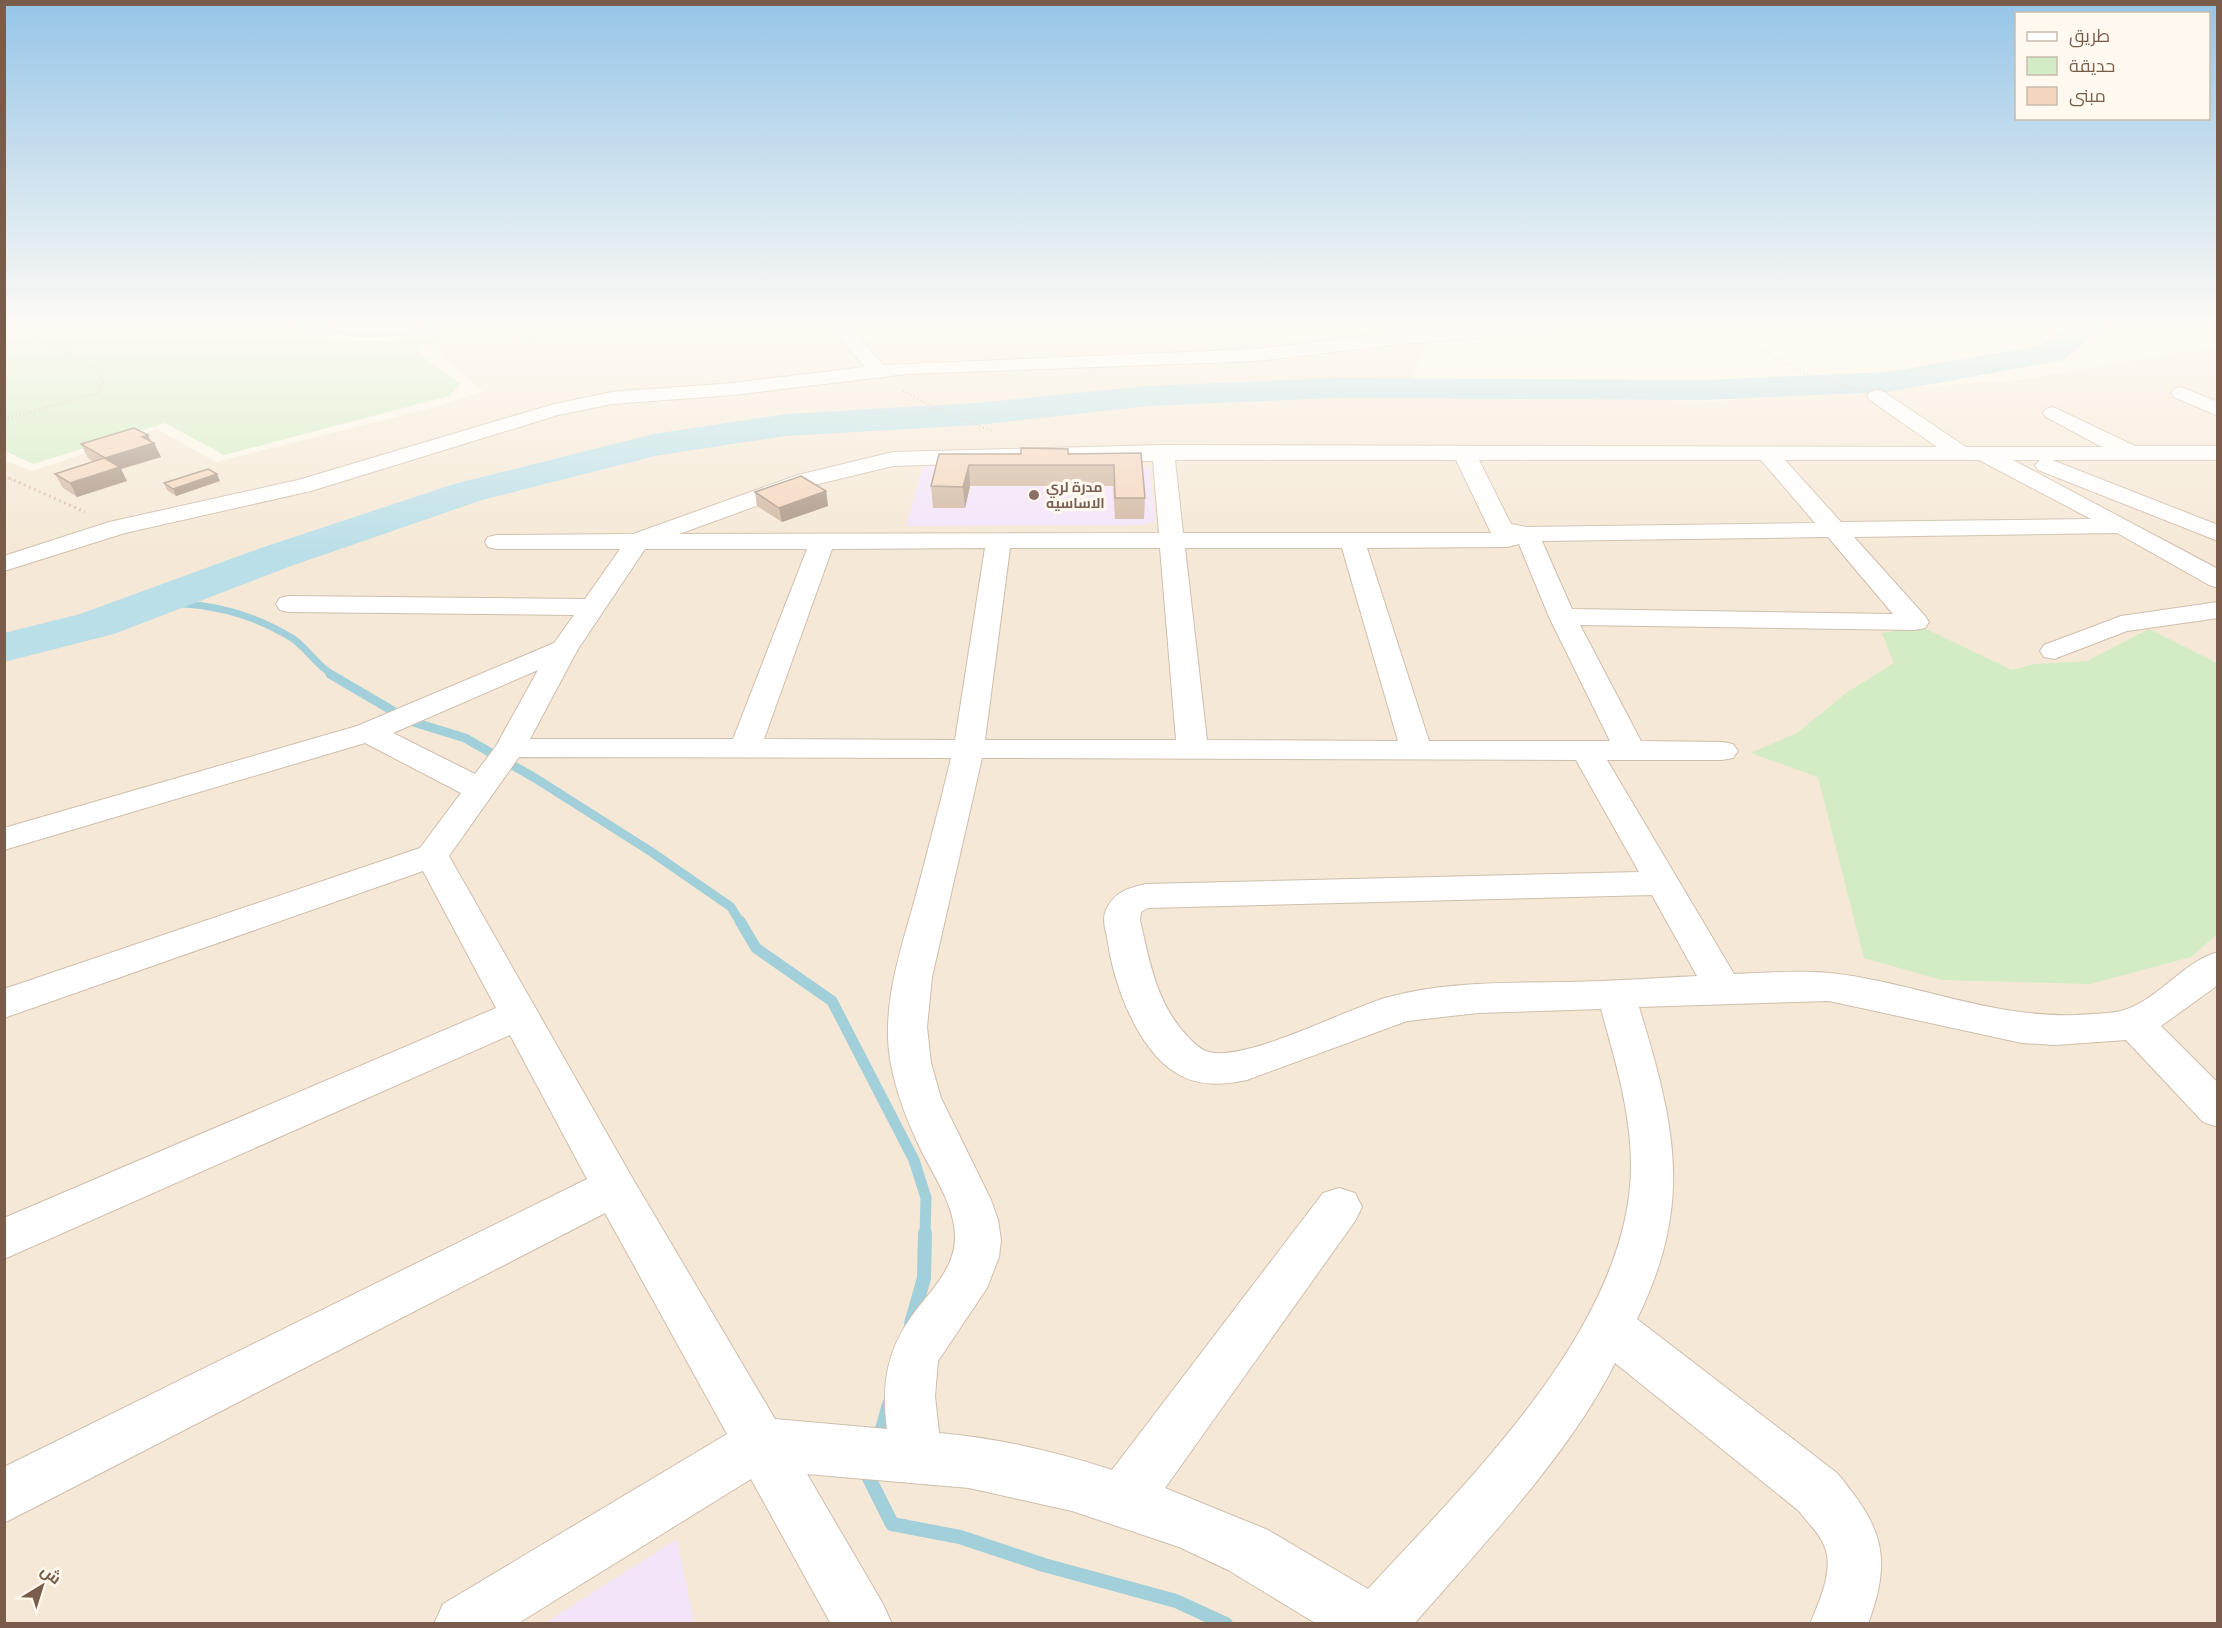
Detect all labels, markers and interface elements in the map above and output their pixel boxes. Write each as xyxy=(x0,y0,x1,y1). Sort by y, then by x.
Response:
legend xyxy=(2015,12,2210,120)
text: طريق xyxy=(2069,25,2110,48)
text: حديقة xyxy=(2069,55,2115,77)
text: مبنى xyxy=(2069,85,2106,107)
place label: مدرة لري الاساسیه xyxy=(1046,479,1105,512)
marker: مدرة لري الاساسیه xyxy=(1027,488,1041,502)
north arrow xyxy=(12,1556,72,1616)
text: ش xyxy=(37,1561,65,1588)

